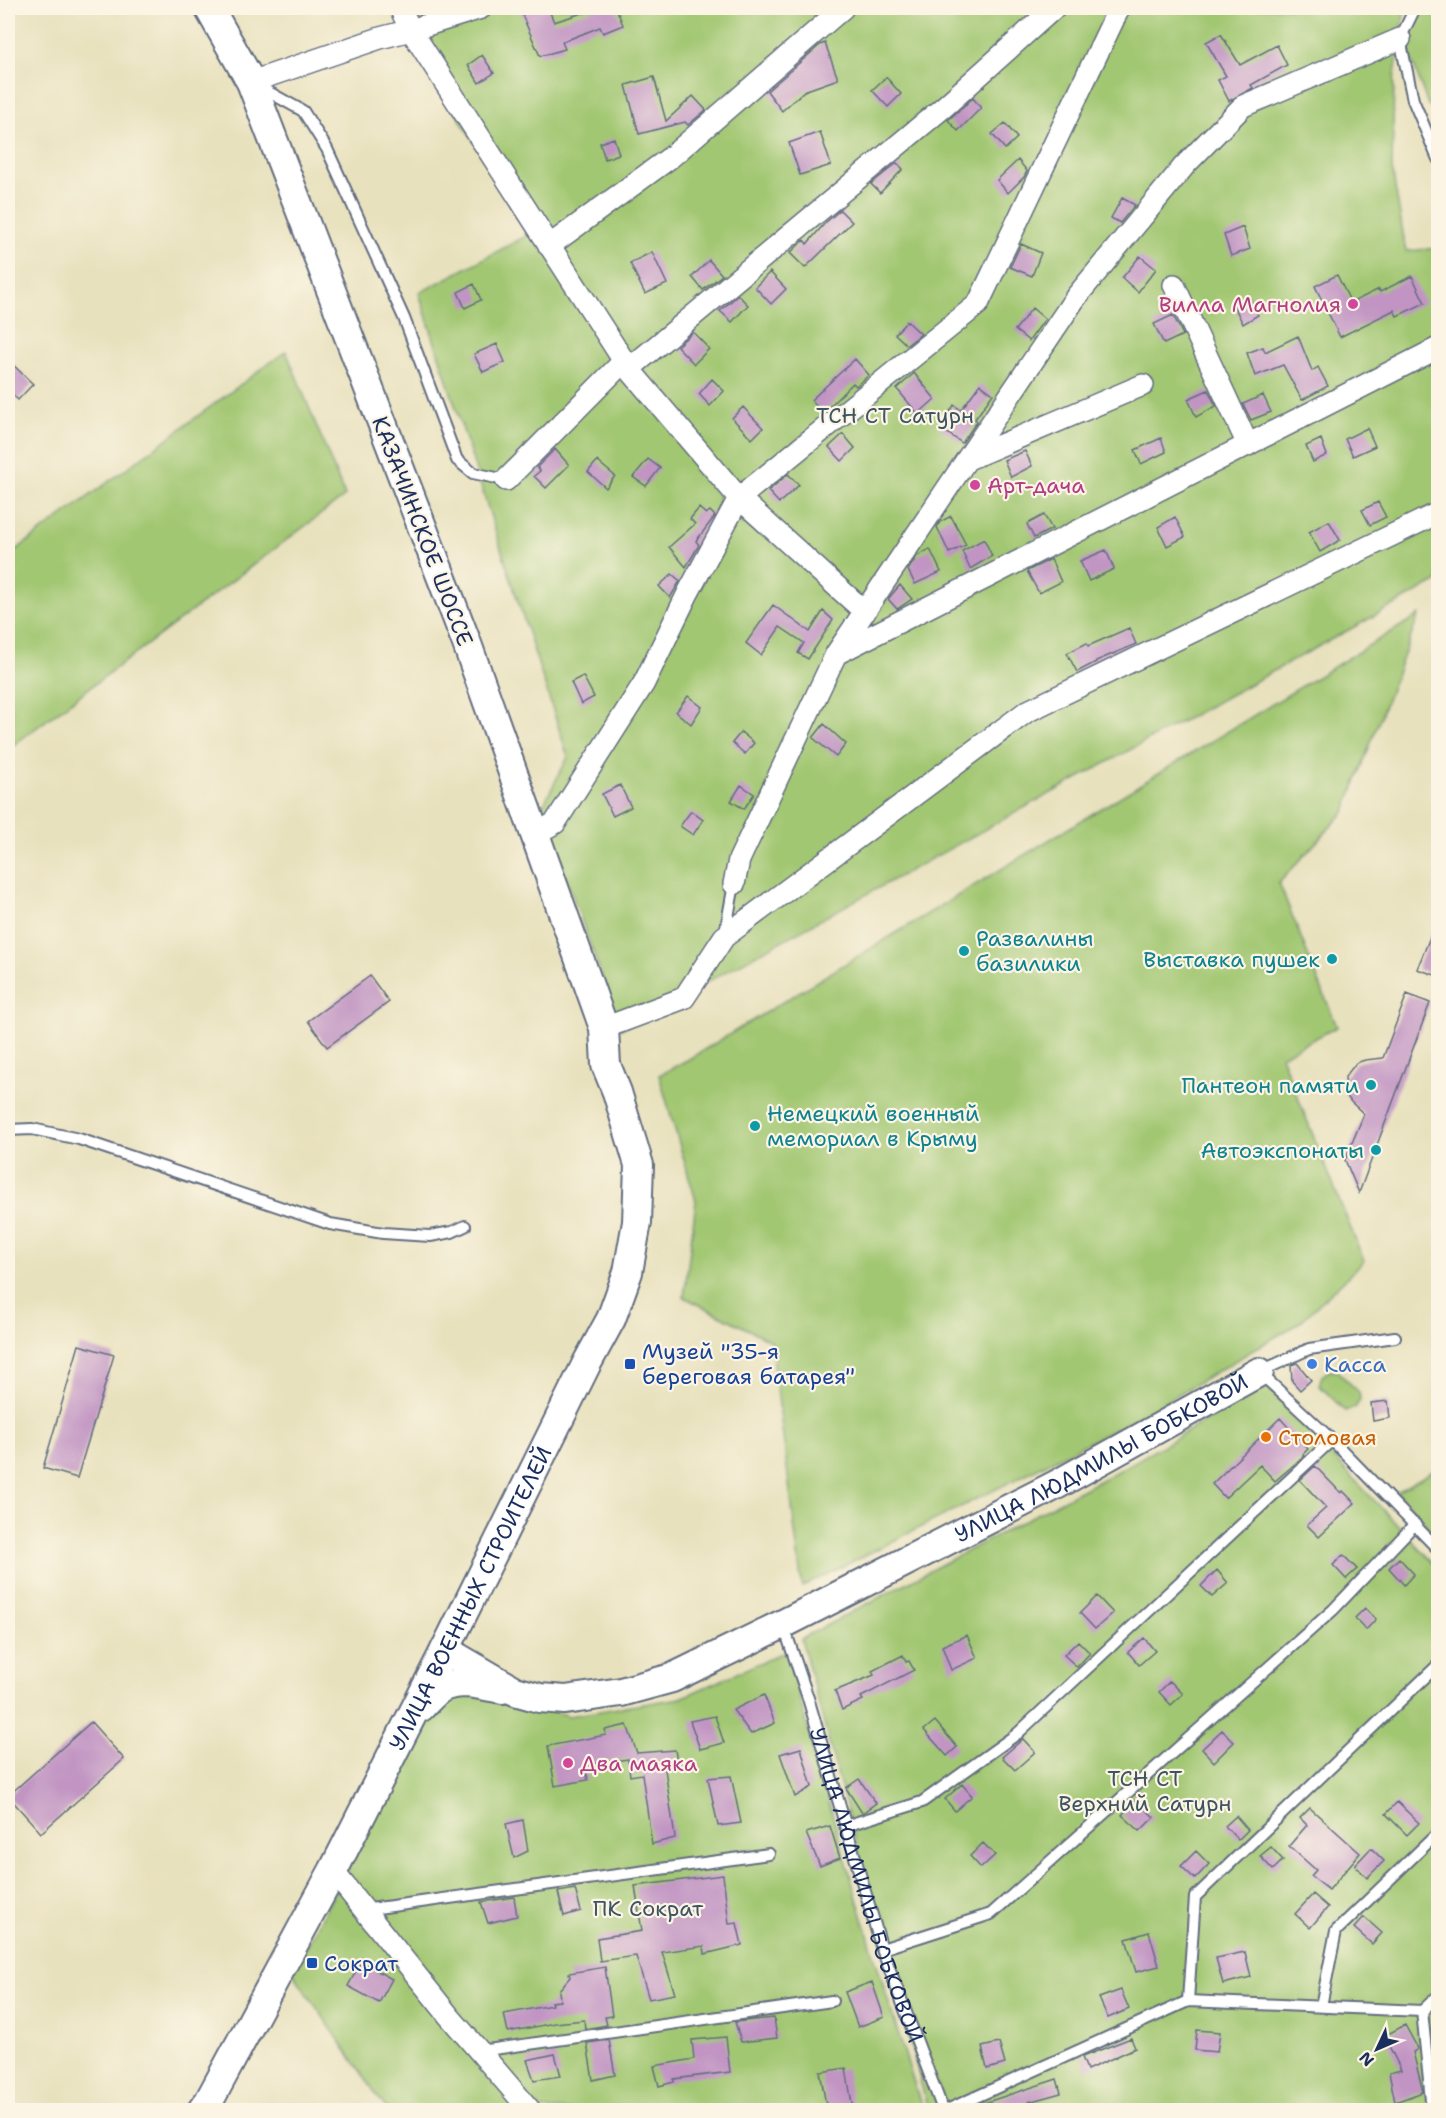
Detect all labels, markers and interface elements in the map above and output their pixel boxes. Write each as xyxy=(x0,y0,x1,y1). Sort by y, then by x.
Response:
place label: Вилла Магнолия xyxy=(1159,290,1341,319)
marker: Вилла Магнолия xyxy=(1346,297,1360,311)
park label: ТСН СТ Сатурн xyxy=(816,401,974,430)
street label: КАЗАЧИНСКОЕ ШОССЕ xyxy=(365,412,480,650)
place label: Арт-дача xyxy=(987,471,1085,500)
marker: Арт-дача xyxy=(968,478,982,492)
place label: Развалины базилики xyxy=(976,924,1093,978)
marker: Развалины базилики xyxy=(957,944,971,958)
place label: Выставка пушек xyxy=(1143,945,1320,974)
marker: Выставка пушек xyxy=(1325,952,1339,966)
place label: Пантеон памяти xyxy=(1181,1071,1359,1100)
marker: Пантеон памяти xyxy=(1364,1078,1378,1092)
place label: Немецкий военный мемориал в Крыму xyxy=(767,1099,979,1153)
marker: Немецкий военный мемориал в Крыму xyxy=(748,1119,762,1133)
place label: Автоэкспонаты xyxy=(1201,1136,1364,1165)
marker: Автоэкспонаты xyxy=(1369,1143,1383,1157)
place label: Музей "35-я береговая батарея" xyxy=(642,1337,855,1391)
place label: Касса xyxy=(1324,1350,1387,1379)
marker: Музей "35-я береговая батарея" xyxy=(623,1357,637,1371)
marker: Касса xyxy=(1305,1357,1319,1371)
street label: УЛИЦА ЛЮДМИЛЫ БОБКОВОЙ xyxy=(950,1367,1253,1549)
place label: Столовая xyxy=(1278,1423,1377,1452)
marker: Столовая xyxy=(1259,1430,1273,1444)
street label: УЛИЦА ВОЕННЫХ СТРОИТЕЛЕЙ xyxy=(382,1441,559,1756)
street label: УЛИЦА ЛЮДМИЛЫ БОБКОВОЙ xyxy=(802,1724,930,2047)
place label: Два маяка xyxy=(580,1749,698,1778)
marker: Два маяка xyxy=(561,1756,575,1770)
park label: ТСН СТ Верхний Сатурн xyxy=(1058,1764,1232,1818)
park label: ПК Сократ xyxy=(593,1894,704,1923)
place label: Сократ xyxy=(324,1949,399,1978)
marker: Сократ xyxy=(305,1956,319,1970)
north arrow xyxy=(1347,2019,1407,2079)
text: N xyxy=(1355,2047,1379,2071)

